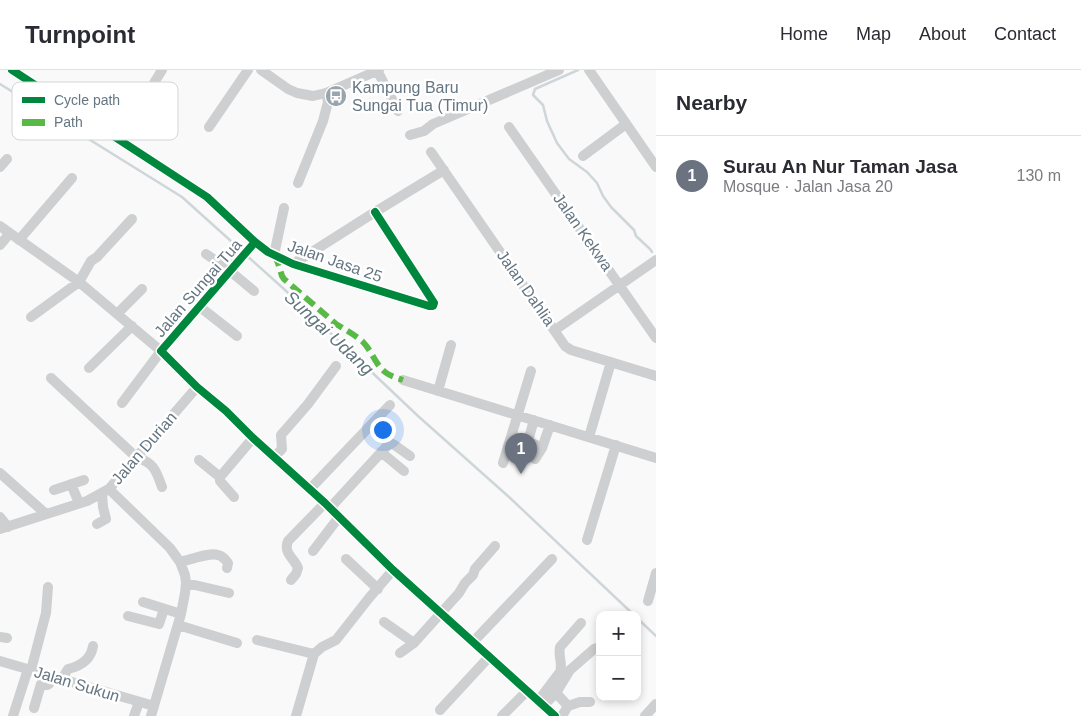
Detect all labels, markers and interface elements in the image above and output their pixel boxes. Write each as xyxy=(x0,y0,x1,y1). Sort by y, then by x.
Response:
text: Turnpoint xyxy=(25,21,135,48)
text: Home xyxy=(780,24,828,44)
text: Map xyxy=(856,24,891,44)
text: About xyxy=(919,24,966,44)
text: Contact xyxy=(994,24,1056,44)
place label: Kampung Baru Sungai Tua (Timur) xyxy=(352,79,488,114)
legend xyxy=(12,82,178,140)
bus stop icon: Kampung Baru Sungai Tua (Timur) xyxy=(324,84,348,108)
text: Nearby xyxy=(676,91,747,114)
text: Cycle path xyxy=(54,92,120,108)
text: Path xyxy=(54,114,83,130)
text: Surau An Nur Taman Jasa xyxy=(723,156,957,177)
text: 1 xyxy=(688,167,696,184)
text: 130 m xyxy=(1017,167,1061,184)
text: Mosque · Jalan Jasa 20 xyxy=(723,178,893,195)
street label: Jalan Kekwa xyxy=(550,190,616,274)
street label: Jalan Sungai Tua xyxy=(151,236,245,340)
street label: Jalan Jasa 25 xyxy=(286,237,385,285)
street label: Jalan Dahlia xyxy=(494,247,558,329)
water label: Sungai Udang xyxy=(280,287,378,379)
street label: Jalan Durian xyxy=(108,409,180,487)
your location xyxy=(370,417,396,443)
pin: 1 xyxy=(505,433,537,474)
map controls xyxy=(596,611,641,701)
button: + xyxy=(596,611,641,656)
button: − xyxy=(596,656,641,701)
street label: Jalan Sukun xyxy=(32,663,122,705)

